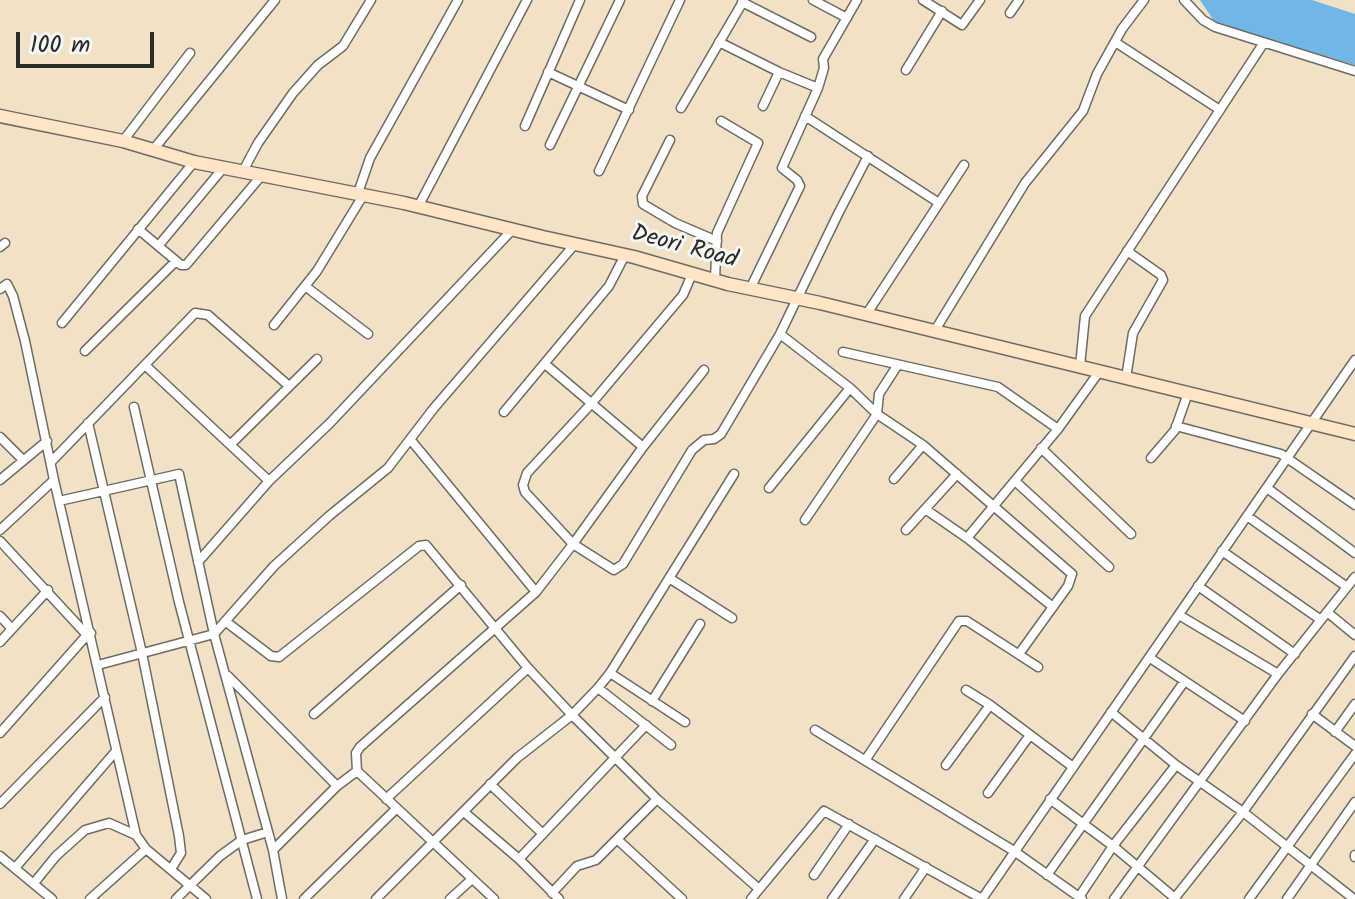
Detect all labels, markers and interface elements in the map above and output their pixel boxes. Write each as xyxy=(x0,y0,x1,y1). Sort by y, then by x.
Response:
scale bar xyxy=(20,16,158,66)
text: 100 m xyxy=(30,26,90,65)
street label: Deori Road xyxy=(628,221,740,277)

